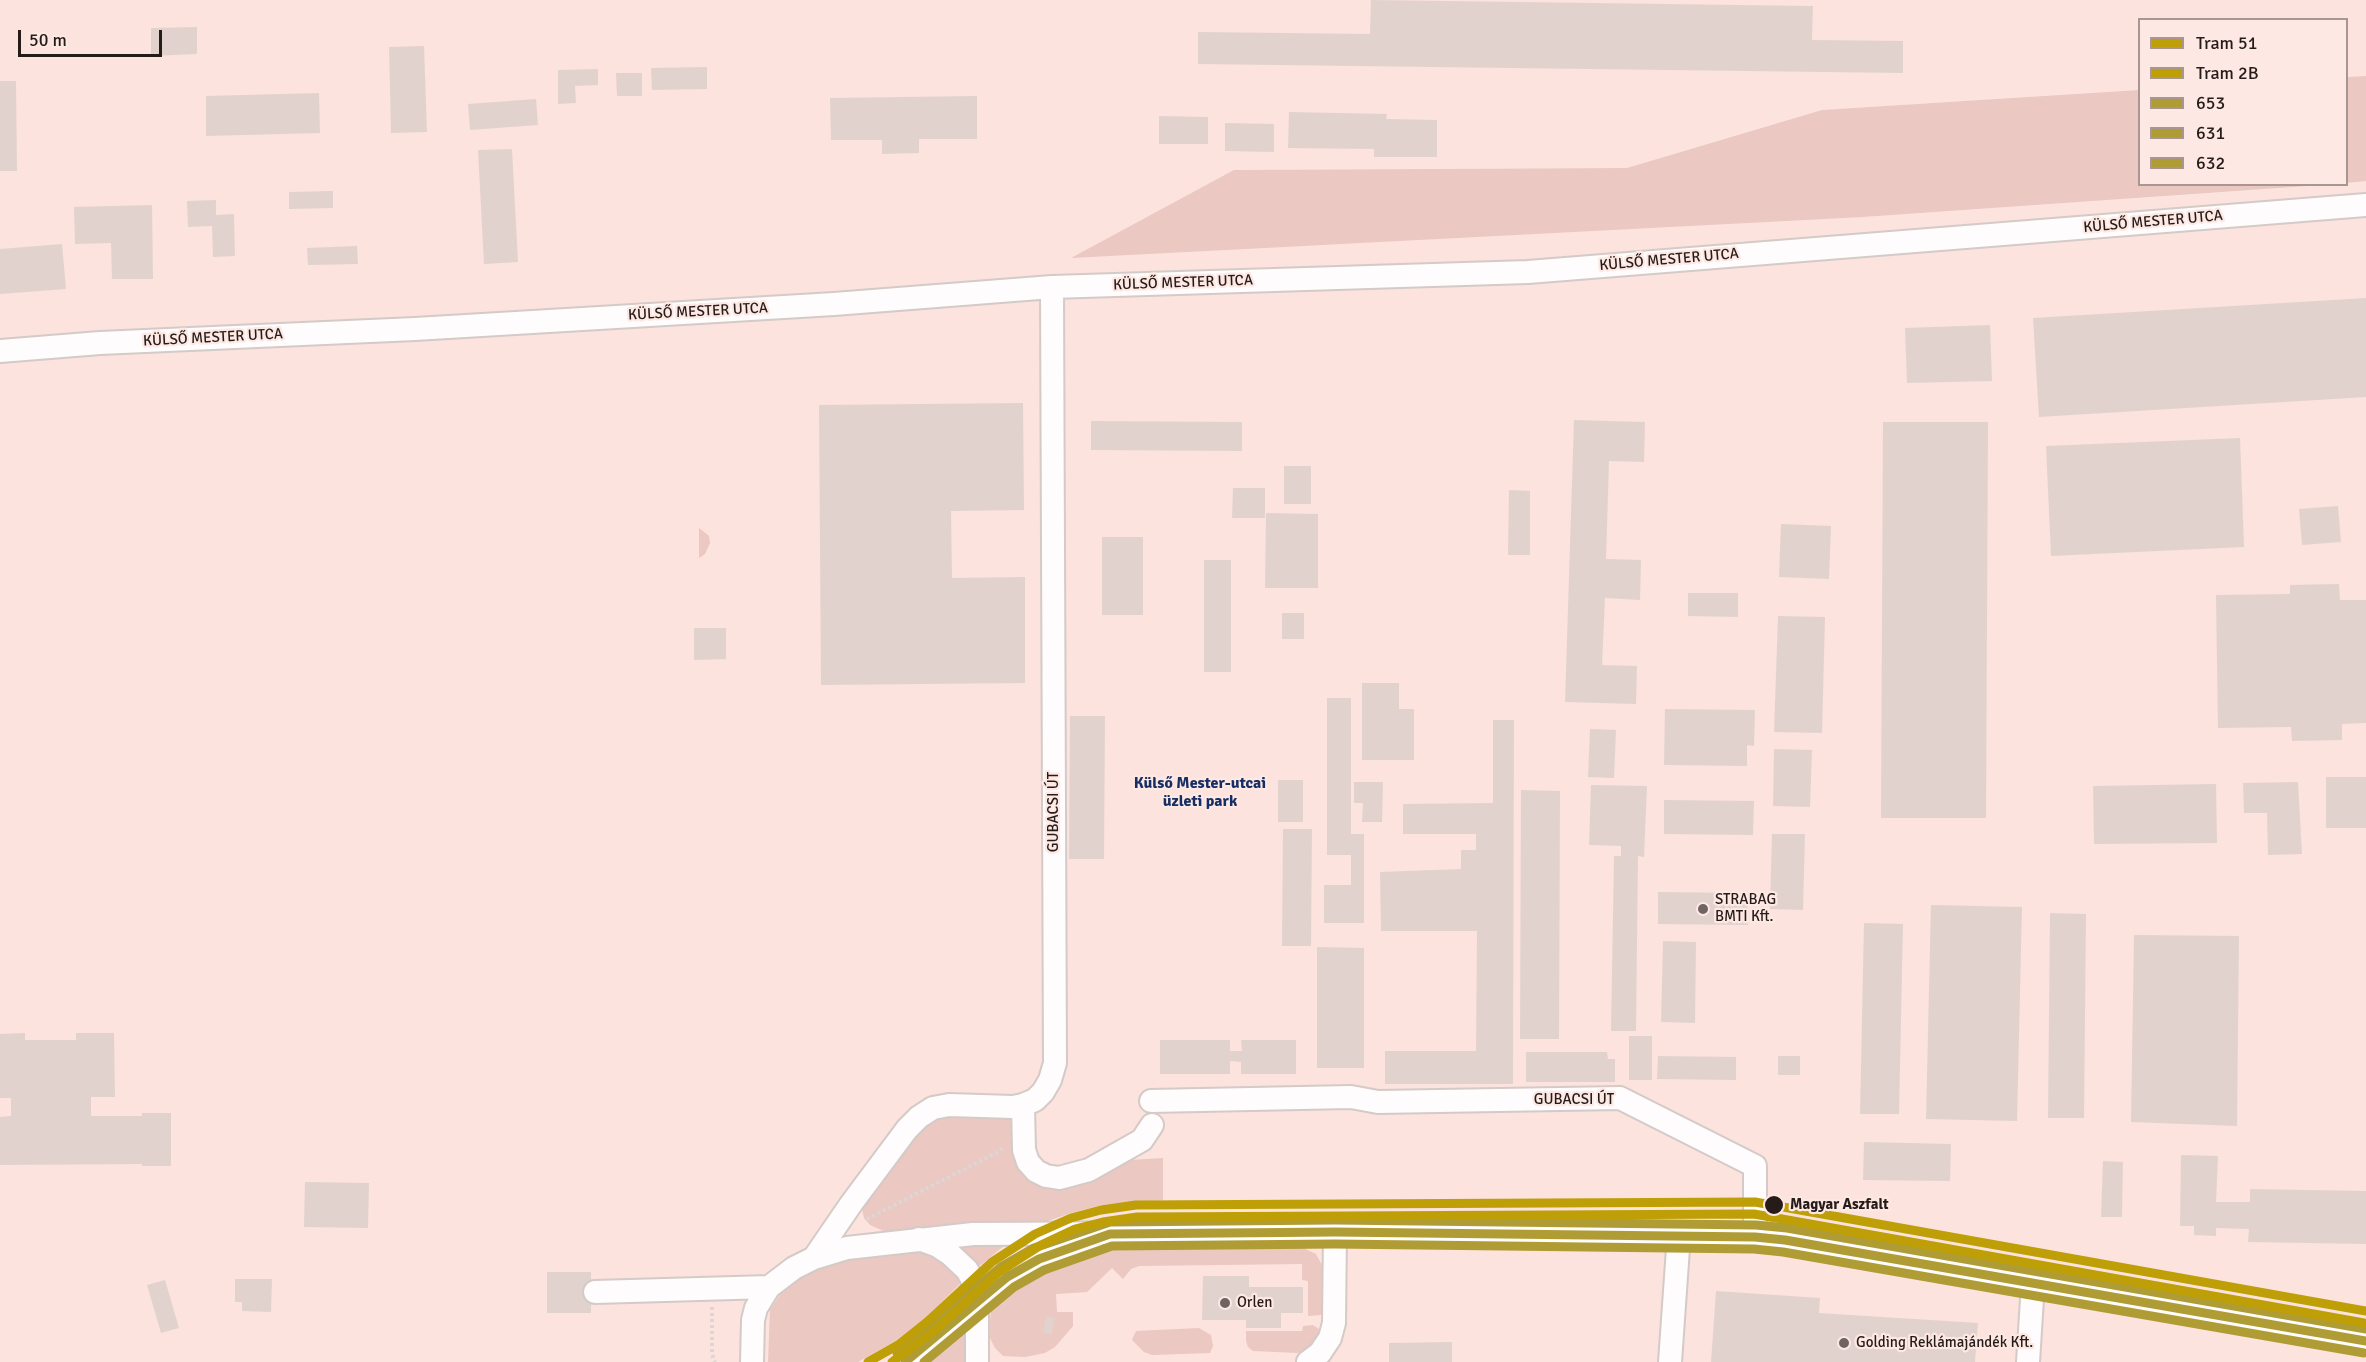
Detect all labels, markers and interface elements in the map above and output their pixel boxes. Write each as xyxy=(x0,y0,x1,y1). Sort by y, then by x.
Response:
scale bar xyxy=(21,18,165,56)
legend xyxy=(2138,18,2348,186)
text: 50 m xyxy=(29,29,67,51)
text: Tram 51 xyxy=(2196,32,2257,54)
text: Tram 2B xyxy=(2196,62,2259,84)
text: 653 xyxy=(2196,92,2225,114)
text: 631 xyxy=(2196,122,2225,144)
text: 632 xyxy=(2196,152,2225,174)
street label: KÜLSŐ MESTER UTCA xyxy=(2083,207,2223,237)
street label: KÜLSŐ MESTER UTCA xyxy=(1599,245,1739,275)
street label: KÜLSŐ MESTER UTCA xyxy=(1113,272,1253,294)
street label: KÜLSŐ MESTER UTCA xyxy=(628,299,768,325)
street label: KÜLSŐ MESTER UTCA xyxy=(143,325,283,351)
street label: GUBACSI ÚT xyxy=(1045,772,1063,852)
district label: Külső Mester-utcai üzleti park xyxy=(1134,774,1266,812)
place label: STRABAG BMTI Kft. xyxy=(1715,891,1776,926)
marker: STRABAG BMTI Kft. xyxy=(1696,902,1710,916)
street label: GUBACSI ÚT xyxy=(1534,1091,1614,1109)
marker: Magyar Aszfalt xyxy=(1763,1194,1785,1216)
place label: Magyar Aszfalt xyxy=(1790,1196,1889,1214)
place label: Orlen xyxy=(1237,1294,1272,1312)
marker: Orlen xyxy=(1218,1296,1232,1310)
place label: Golding Reklámajándék Kft. xyxy=(1856,1334,2033,1352)
marker: Golding Reklámajándék Kft. xyxy=(1837,1336,1851,1350)

